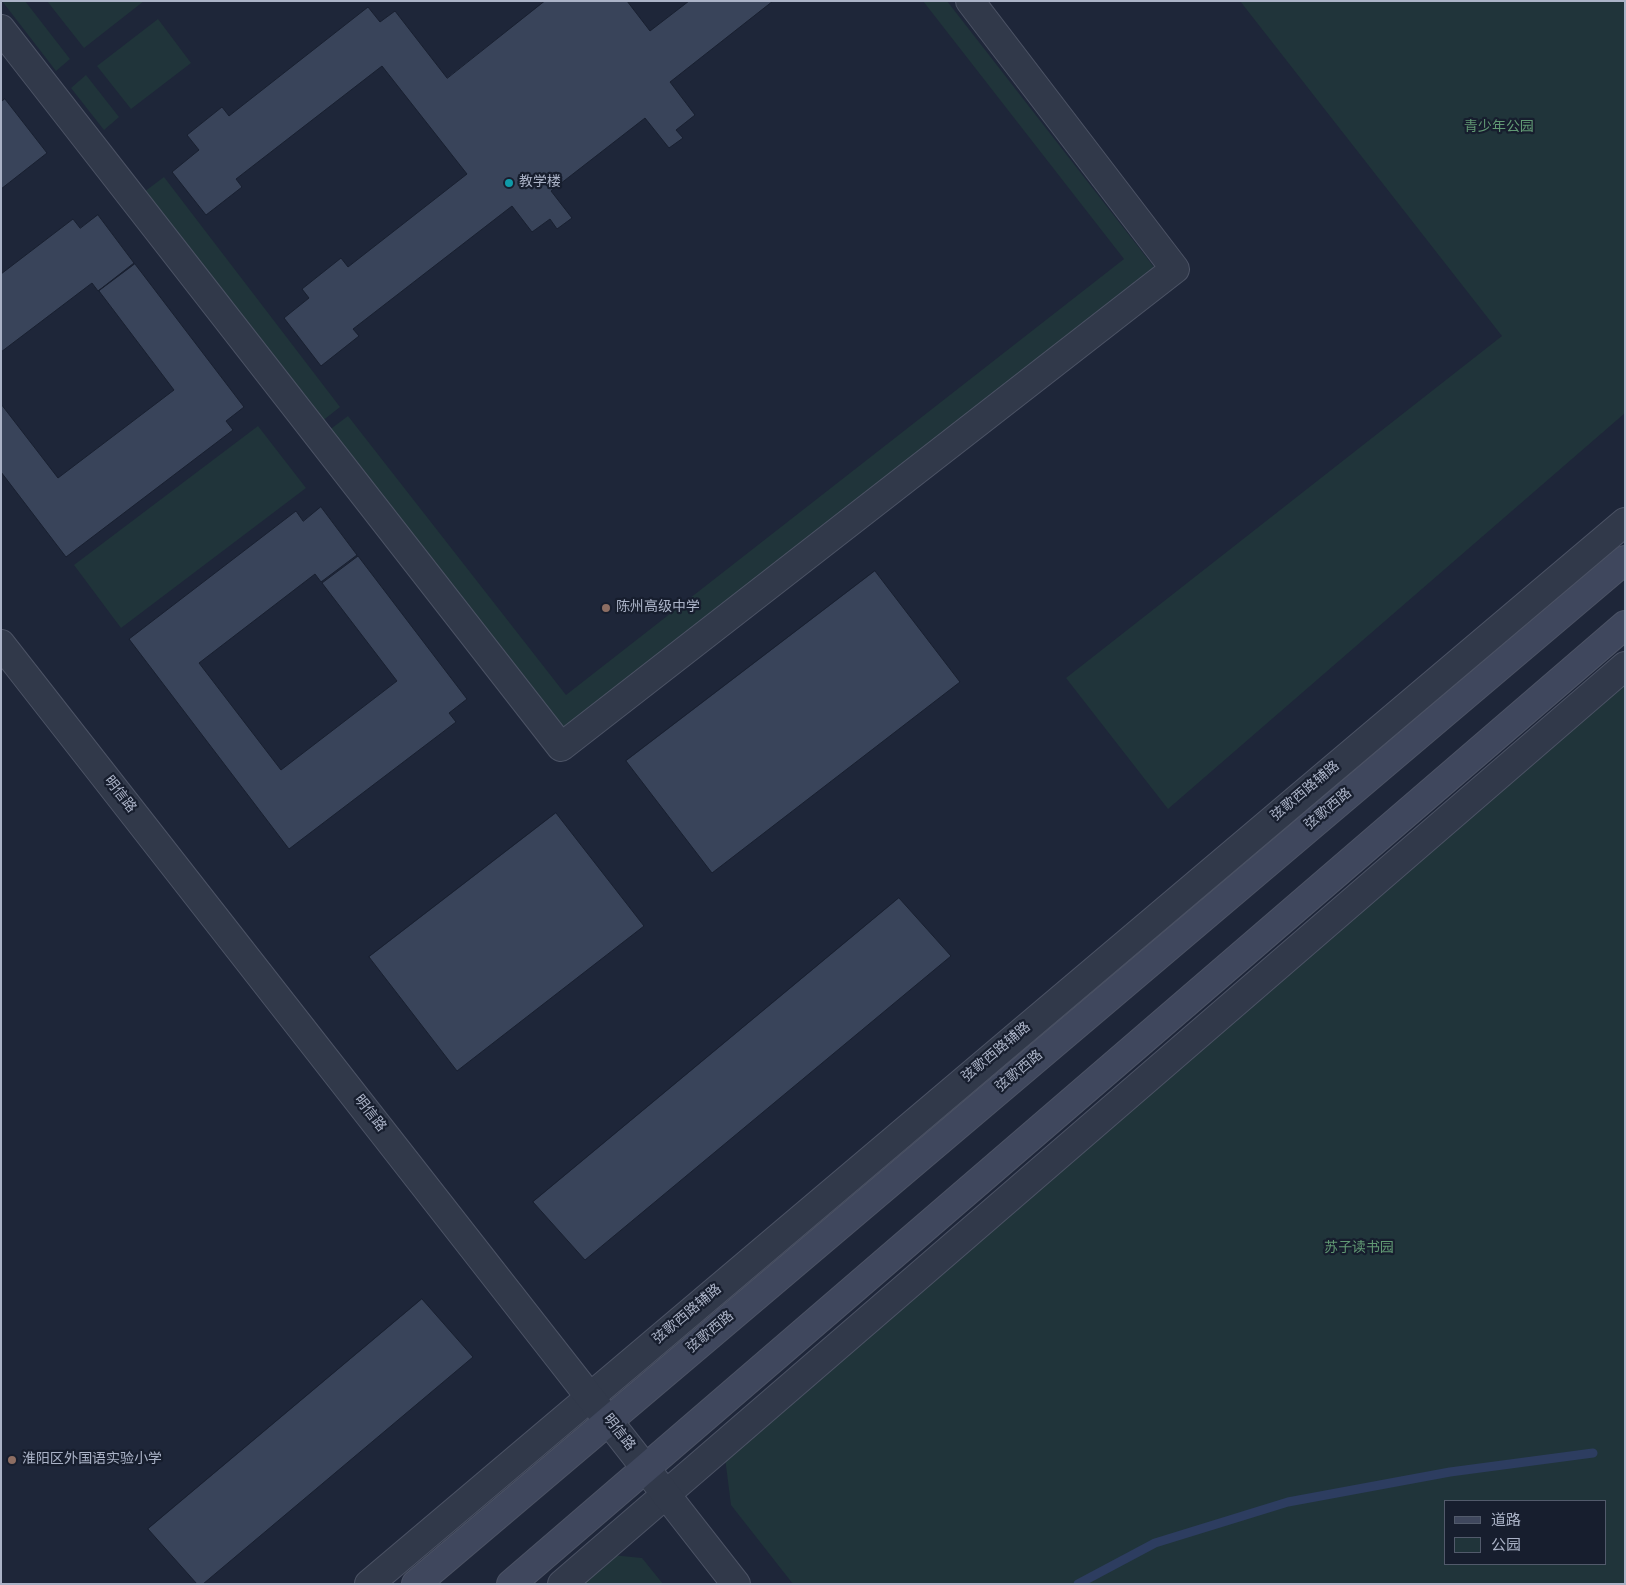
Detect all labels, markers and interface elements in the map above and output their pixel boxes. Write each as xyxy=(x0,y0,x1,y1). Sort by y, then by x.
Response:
park label: 青少年公园 xyxy=(1464,120,1534,136)
place label: 教学楼 xyxy=(519,175,561,191)
marker: 教学楼 xyxy=(503,177,515,189)
place label: 陈州高级中学 xyxy=(616,600,700,616)
marker: 陈州高级中学 xyxy=(600,602,612,614)
street label: 弦歌西路辅路 xyxy=(1268,759,1344,825)
street label: 明信路 xyxy=(99,773,139,817)
street label: 弦歌西路 xyxy=(1302,786,1356,834)
street label: 弦歌西路辅路 xyxy=(959,1020,1035,1086)
street label: 弦歌西路 xyxy=(993,1048,1047,1096)
street label: 明信路 xyxy=(349,1092,389,1136)
park label: 苏子读书园 xyxy=(1324,1241,1394,1257)
street label: 弦歌西路辅路 xyxy=(650,1282,726,1348)
street label: 弦歌西路 xyxy=(684,1309,738,1357)
street label: 明信路 xyxy=(598,1411,638,1455)
place label: 淮阳区外国语实验小学 xyxy=(22,1452,162,1468)
marker: 淮阳区外国语实验小学 xyxy=(6,1454,18,1466)
legend xyxy=(1444,1500,1606,1565)
text: 道路 xyxy=(1491,1512,1521,1531)
text: 公园 xyxy=(1491,1537,1521,1556)

